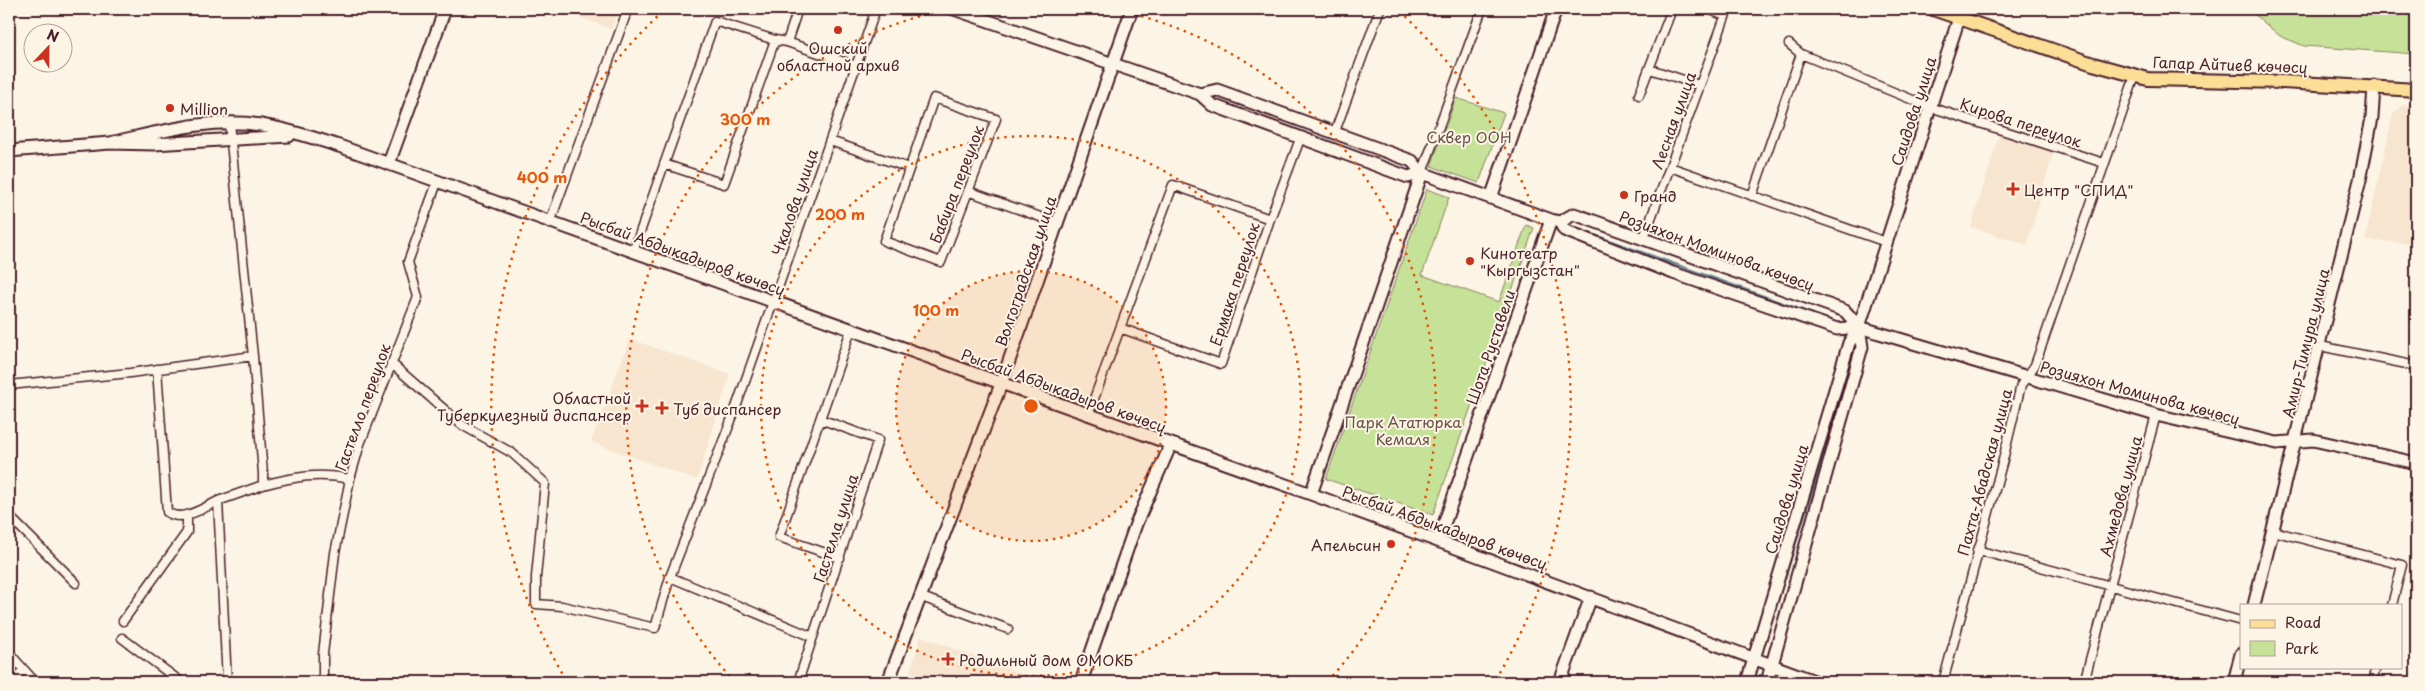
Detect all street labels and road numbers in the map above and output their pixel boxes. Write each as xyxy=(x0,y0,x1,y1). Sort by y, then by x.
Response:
street label: Гапар Айтиев көчөсү xyxy=(2152,50,2308,78)
street label: Саидова улица xyxy=(1884,53,1942,169)
street label: Лесная улица xyxy=(1645,68,1701,172)
street label: Кирова переулок xyxy=(1957,92,2085,153)
street label: Бабира переулок xyxy=(923,122,989,246)
street label: Чкалова улица xyxy=(765,145,823,259)
street label: Волгоградская улица xyxy=(988,192,1062,349)
street label: Розияхон Моминова көчөсү xyxy=(1616,204,1818,296)
street label: Рысбай Абдыкадыров көчөсү xyxy=(577,205,789,301)
street label: Ермака переулок xyxy=(1203,219,1265,349)
street label: Амир-Тимура улица xyxy=(2275,265,2335,420)
street label: Шота Руставели xyxy=(1460,286,1520,408)
street label: Гастелло переулок xyxy=(328,340,396,474)
street label: Рысбай Абдыкадыров көчөсү xyxy=(958,342,1170,438)
street label: Розияхон Моминова көчөсү xyxy=(2038,354,2243,430)
street label: Пахта-Абадская улица xyxy=(1951,386,2017,558)
street label: Ахмедова улица xyxy=(2093,433,2147,559)
street label: Саидова улица xyxy=(1758,441,1814,557)
street label: Гастелла улица xyxy=(807,470,864,585)
street label: Рысбай Абдыкадыров көчөсү xyxy=(1339,479,1551,575)

